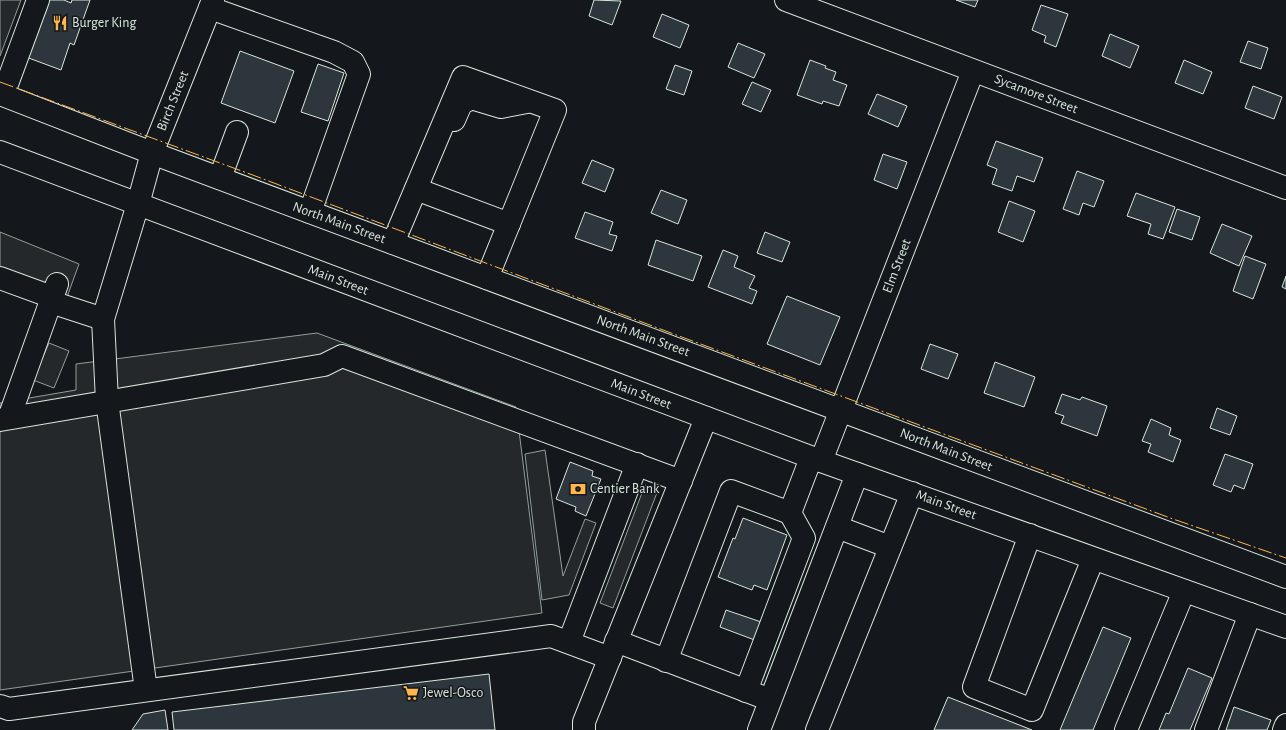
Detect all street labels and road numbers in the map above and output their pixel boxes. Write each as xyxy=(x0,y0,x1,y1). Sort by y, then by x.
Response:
street label: Birch Street xyxy=(155,69,192,133)
street label: Sycamore Street xyxy=(992,72,1080,116)
street label: North Main Street xyxy=(291,200,388,246)
street label: Elm Street xyxy=(880,237,914,295)
street label: Main Street xyxy=(306,262,371,298)
street label: North Main Street xyxy=(595,313,692,359)
street label: Main Street xyxy=(609,376,674,412)
street label: North Main Street xyxy=(898,426,995,474)
street label: Main Street xyxy=(914,488,979,523)

